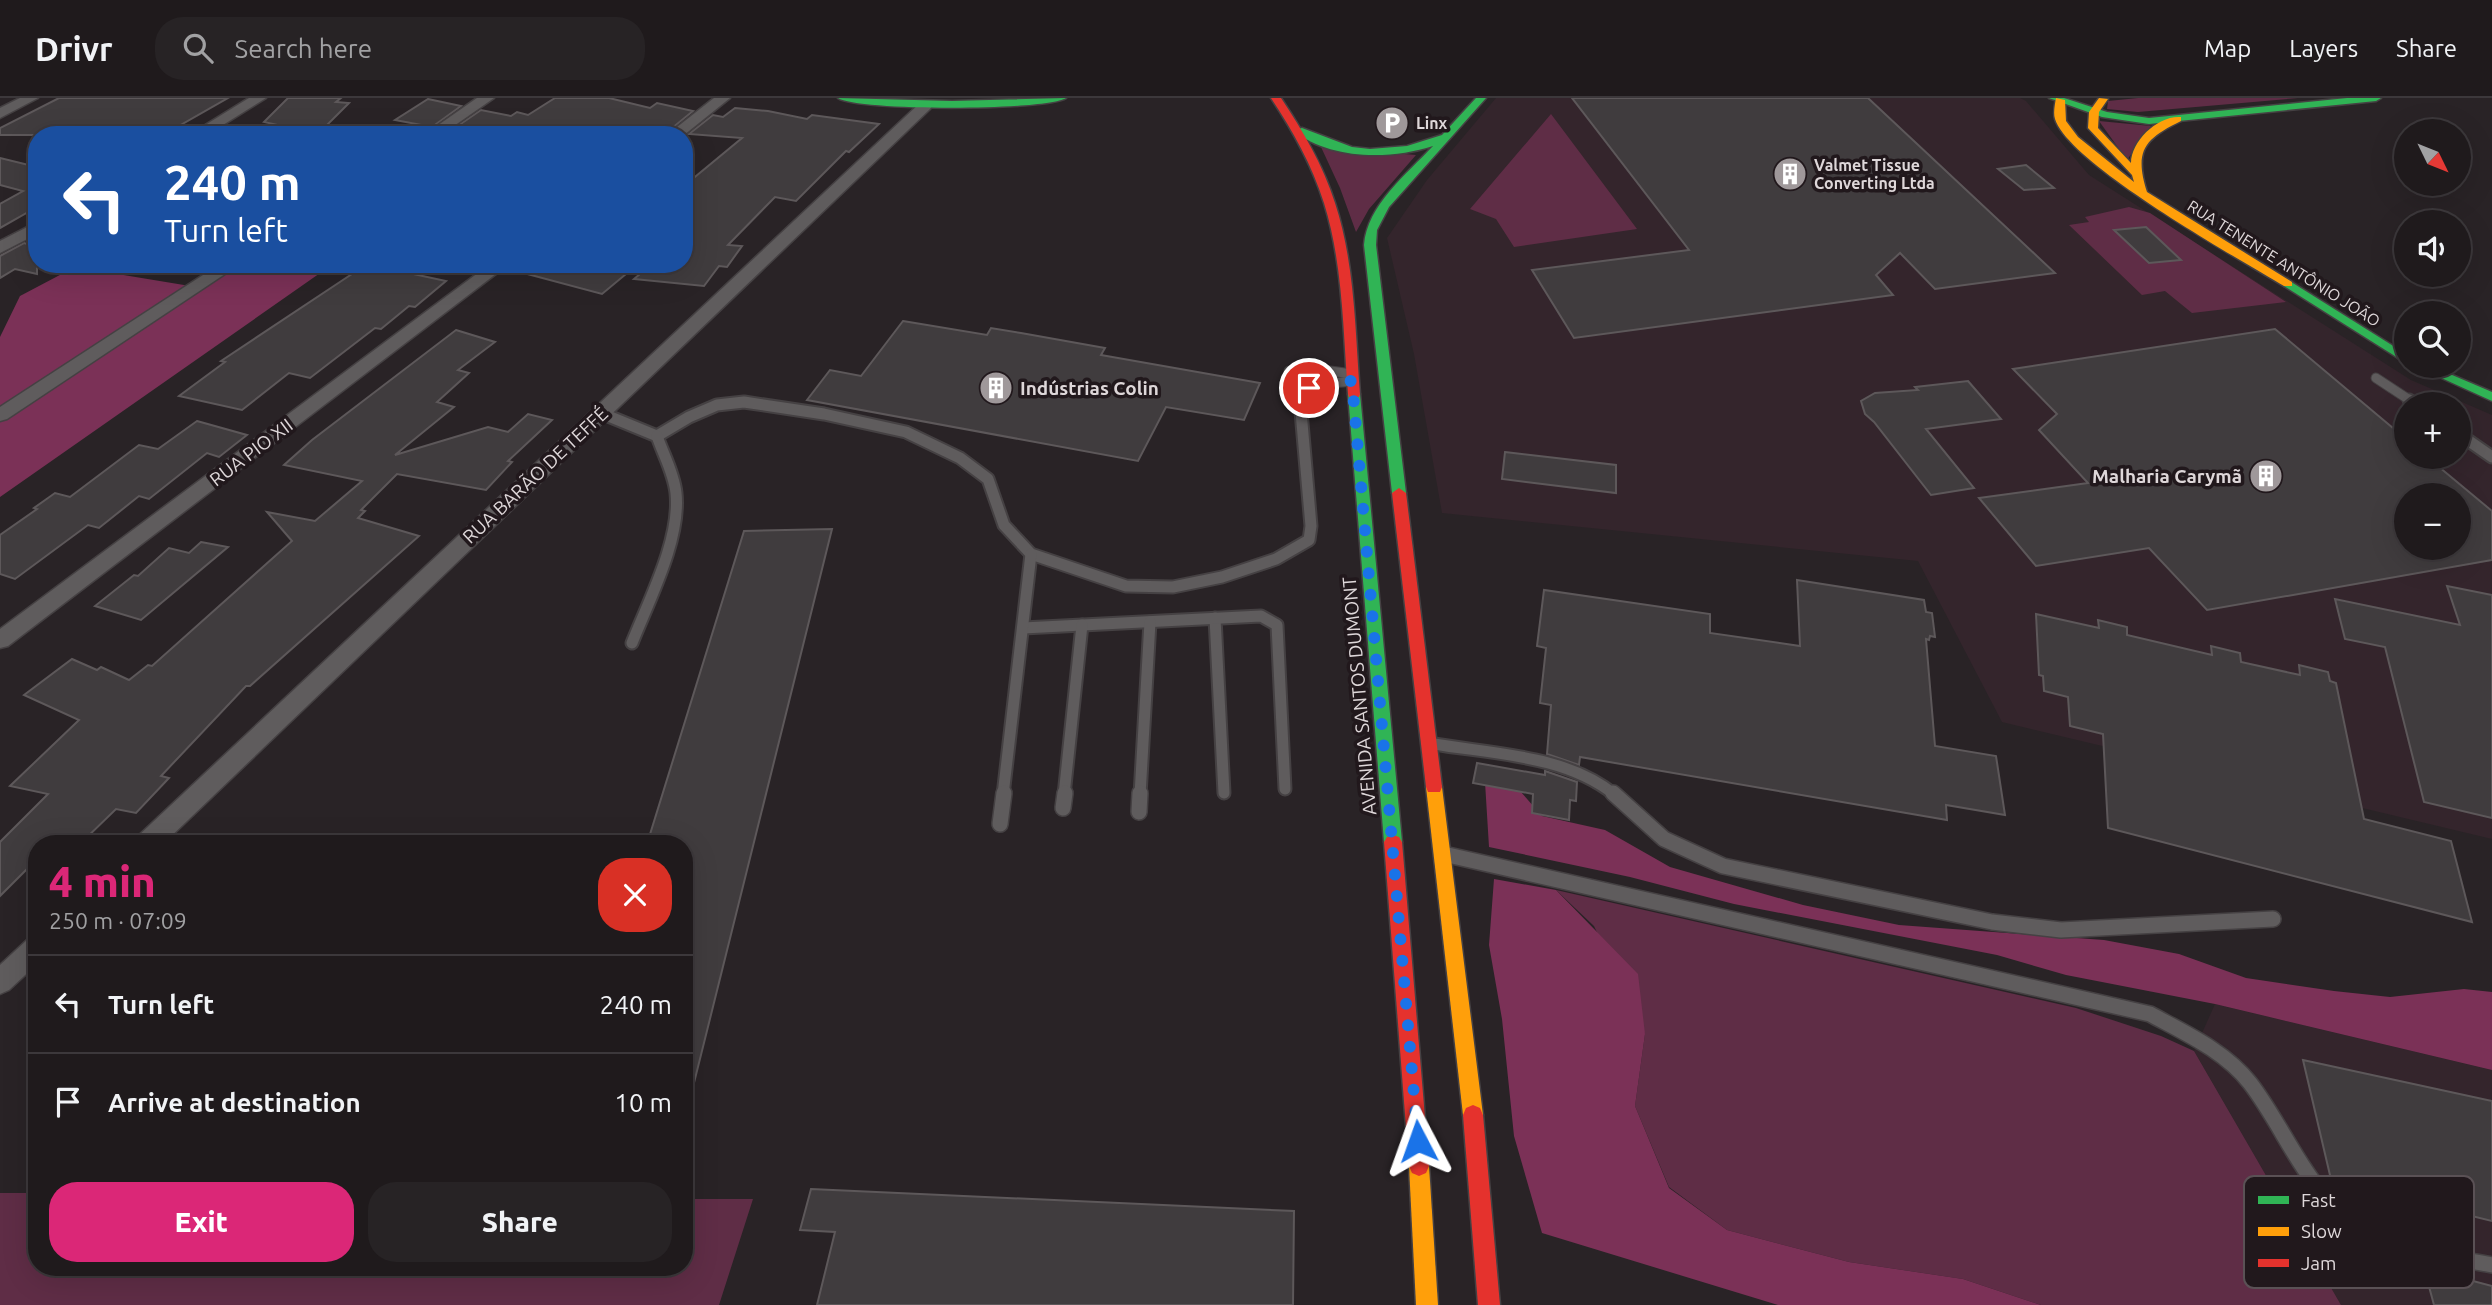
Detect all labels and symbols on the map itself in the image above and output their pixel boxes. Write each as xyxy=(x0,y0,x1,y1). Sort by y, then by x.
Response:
parking icon: Linx xyxy=(1373,104,1411,142)
place label: Linx xyxy=(1416,114,1448,132)
north arrow xyxy=(2394,119,2471,196)
building icon: Valmet Tissue Converting Ltda xyxy=(1771,155,1809,193)
place label: Valmet Tissue Converting Ltda xyxy=(1814,156,1935,192)
street label: RUA TENENTE ANTÔNIO JOÃO xyxy=(2184,195,2384,330)
pin xyxy=(1279,358,1339,418)
building icon: Indústrias Colin xyxy=(977,369,1015,407)
place label: Indústrias Colin xyxy=(1020,377,1159,399)
street label: RUA BARÃO DE TEFFÉ xyxy=(458,402,612,548)
street label: RUA PIO XII xyxy=(205,414,297,490)
building icon: Malharia Carymã xyxy=(2247,457,2285,495)
place label: Malharia Carymã xyxy=(2092,465,2242,487)
street label: AVENIDA SANTOS DUMONT xyxy=(1338,575,1380,816)
position arrow xyxy=(1381,1104,1455,1178)
legend xyxy=(2244,1176,2474,1288)
text: Fast xyxy=(2301,1189,2336,1211)
text: Slow xyxy=(2301,1220,2342,1242)
text: Jam xyxy=(2301,1252,2337,1274)

